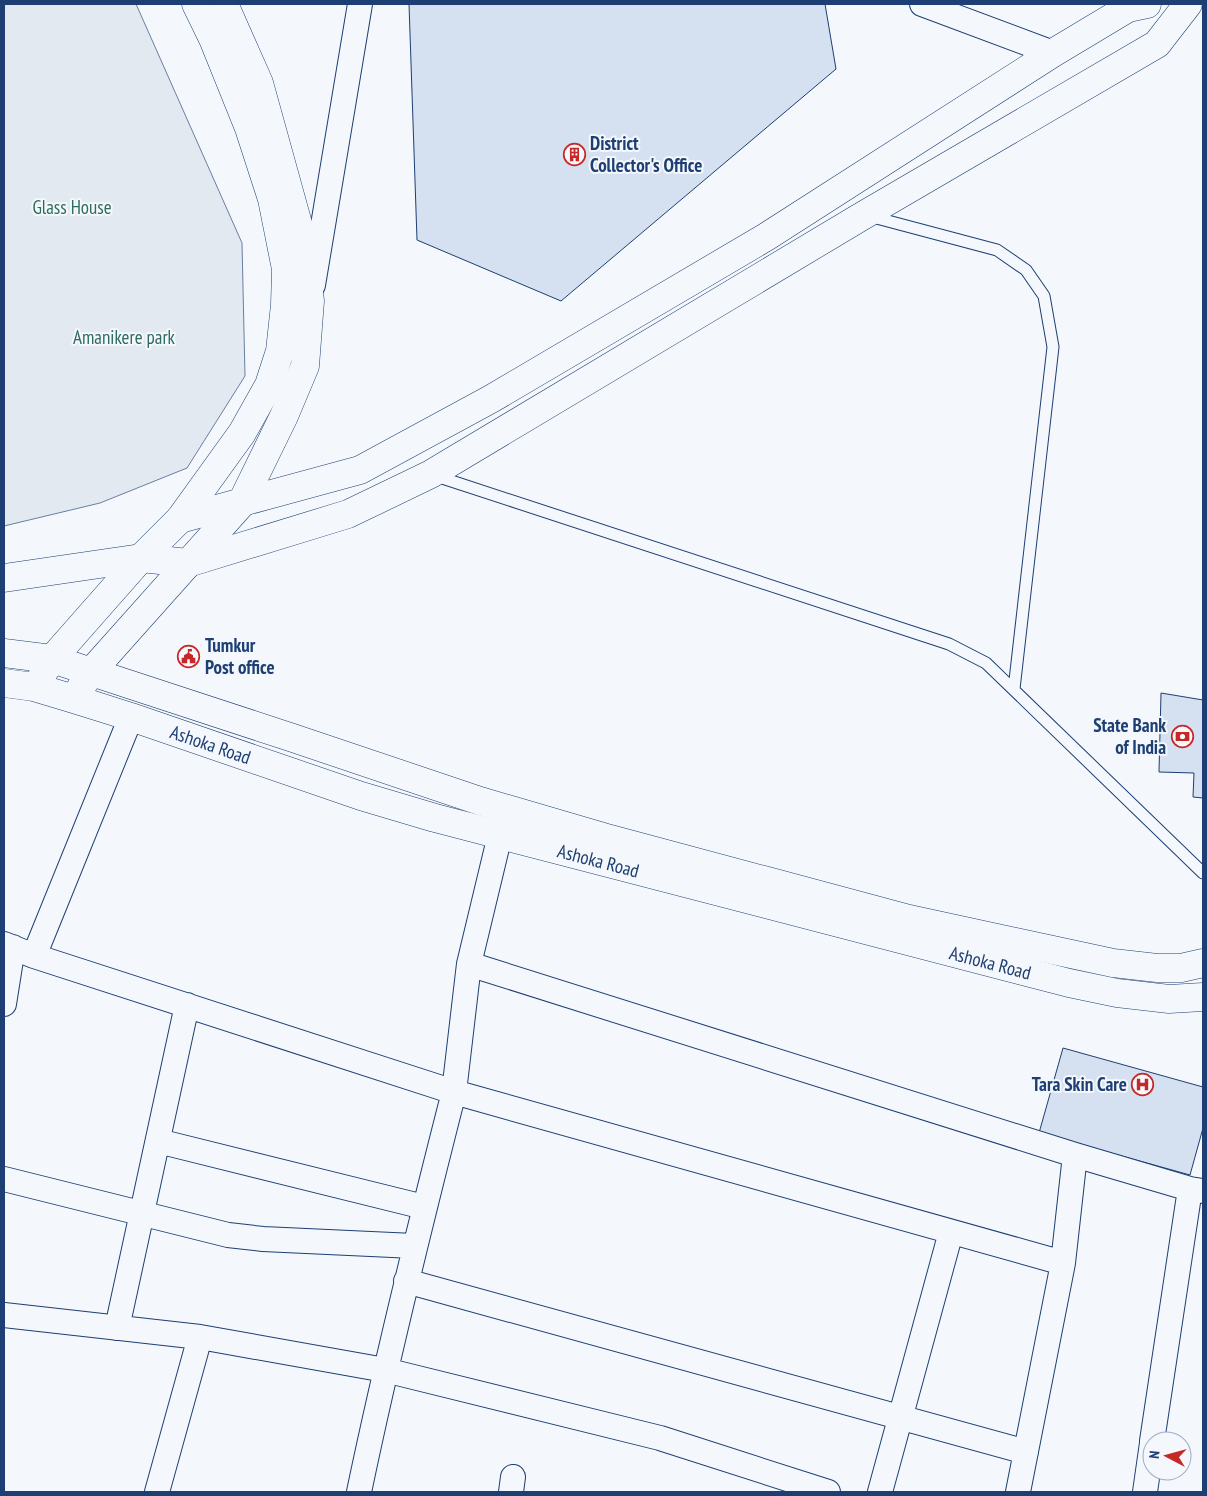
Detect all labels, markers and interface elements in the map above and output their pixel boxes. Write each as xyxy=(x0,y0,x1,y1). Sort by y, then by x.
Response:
place label: District Collector's Office xyxy=(590,131,702,177)
building icon: District Collector's Office xyxy=(562,142,586,166)
park label: Glass House xyxy=(32,195,112,219)
park label: Amanikere park xyxy=(73,325,176,349)
place label: Tumkur Post office xyxy=(205,633,275,679)
public building icon: Tumkur Post office xyxy=(177,644,201,668)
place label: State Bank of India xyxy=(1093,713,1166,759)
street label: Ashoka Road xyxy=(167,719,254,769)
bank icon: State Bank of India xyxy=(1170,724,1194,748)
street label: Ashoka Road xyxy=(555,838,642,883)
street label: Ashoka Road xyxy=(947,940,1034,985)
place label: Tara Skin Care xyxy=(1032,1072,1127,1096)
hospital icon: Tara Skin Care xyxy=(1131,1072,1155,1096)
north arrow xyxy=(1142,1431,1192,1481)
text: N xyxy=(1145,1450,1163,1459)

